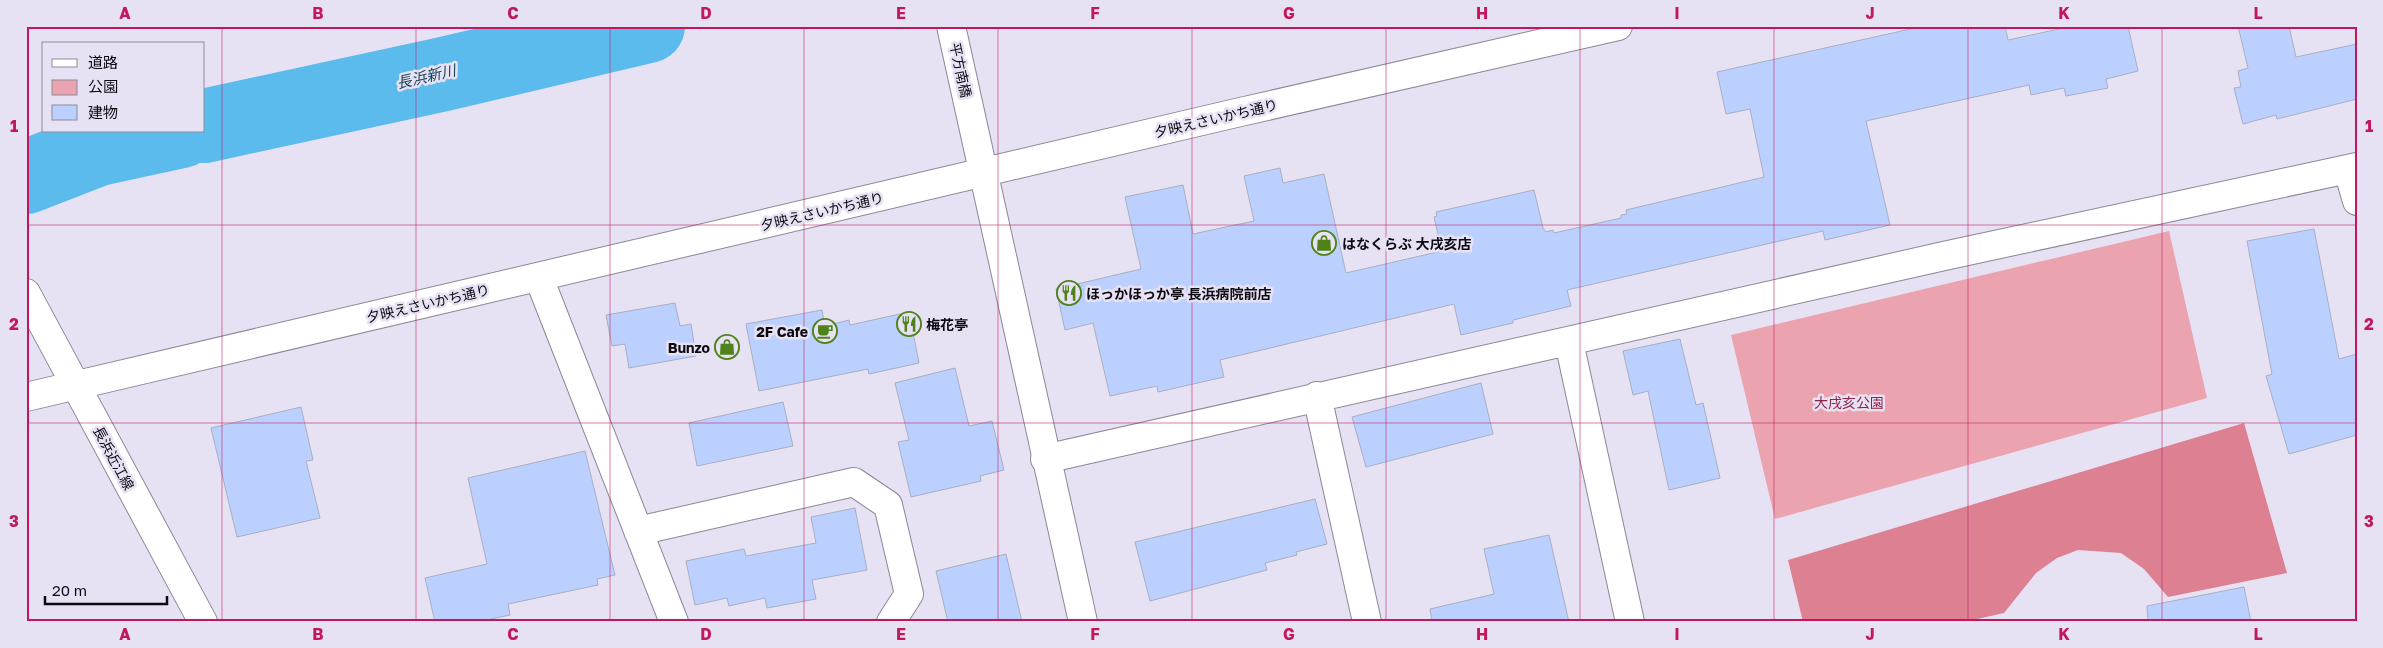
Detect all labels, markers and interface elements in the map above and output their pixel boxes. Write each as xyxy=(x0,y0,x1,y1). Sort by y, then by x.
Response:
text: A xyxy=(119,3,131,23)
text: B xyxy=(312,3,324,23)
text: C xyxy=(507,3,519,23)
text: D xyxy=(700,3,712,23)
text: E xyxy=(896,3,906,23)
text: F xyxy=(1090,3,1100,23)
text: G xyxy=(1283,3,1295,23)
text: H xyxy=(1476,3,1488,23)
text: I xyxy=(1674,3,1680,23)
text: J xyxy=(1865,3,1875,23)
text: K xyxy=(2058,3,2070,23)
text: L xyxy=(2253,3,2263,23)
street label: 平方南橋 xyxy=(947,41,975,99)
legend xyxy=(42,42,205,132)
text: 道路 xyxy=(88,53,118,71)
water label: 長浜新川 xyxy=(395,60,459,92)
text: 公園 xyxy=(88,77,118,95)
street label: 夕映えさいかち通り xyxy=(1153,96,1279,140)
text: 建物 xyxy=(88,103,118,121)
text: 1 xyxy=(10,116,18,136)
text: 1 xyxy=(2365,116,2373,136)
street label: 夕映えさいかち通り xyxy=(759,189,885,233)
shop icon: はなくらぶ 大戌亥店 xyxy=(1311,230,1337,256)
place label: はなくらぶ 大戌亥店 xyxy=(1342,235,1472,252)
restaurant icon: ほっかほっか亭 長浜病院前店 xyxy=(1056,280,1082,306)
street label: 夕映えさいかち通り xyxy=(365,281,491,325)
place label: ほっかほっか亭 長浜病院前店 xyxy=(1086,285,1272,302)
restaurant icon: 梅花亭 xyxy=(896,311,922,337)
text: 2 xyxy=(9,314,19,334)
text: 2 xyxy=(2364,314,2374,334)
place label: 梅花亭 xyxy=(926,316,968,333)
cafe icon: 2F Cafe xyxy=(812,318,838,344)
place label: 2F Cafe xyxy=(756,323,808,340)
shop icon: Bunzo xyxy=(714,334,740,360)
place label: Bunzo xyxy=(668,339,710,356)
park label: 大戌亥公園 xyxy=(1814,394,1884,411)
street label: 長浜近江線 xyxy=(90,423,138,493)
text: 3 xyxy=(9,511,19,531)
text: 3 xyxy=(2364,511,2374,531)
scale bar xyxy=(45,573,168,605)
text: 20 m xyxy=(52,581,87,599)
text: A xyxy=(119,624,131,644)
text: B xyxy=(312,624,324,644)
text: C xyxy=(507,624,519,644)
text: D xyxy=(700,624,712,644)
text: E xyxy=(896,624,906,644)
text: F xyxy=(1090,624,1100,644)
text: G xyxy=(1283,624,1295,644)
text: H xyxy=(1476,624,1488,644)
text: I xyxy=(1674,624,1680,644)
text: J xyxy=(1865,624,1875,644)
text: K xyxy=(2058,624,2070,644)
text: L xyxy=(2253,624,2263,644)

